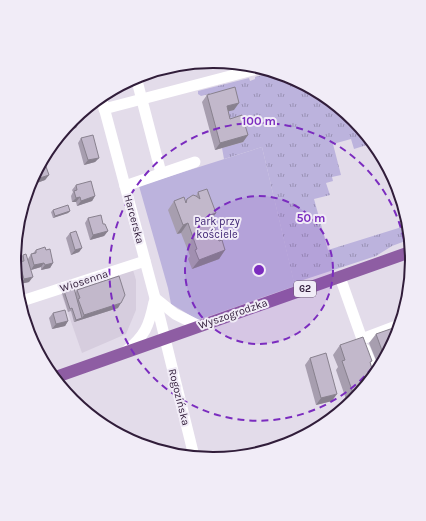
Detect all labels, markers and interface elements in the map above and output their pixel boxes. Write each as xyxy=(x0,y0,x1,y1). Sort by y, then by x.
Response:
text: 100 m xyxy=(242,114,276,128)
street label: Harcerska xyxy=(121,193,147,245)
text: 50 m xyxy=(297,211,326,225)
park label: Park przy kościele xyxy=(194,215,240,241)
centre of rings xyxy=(252,263,266,277)
street label: Wiosenna xyxy=(58,267,110,295)
road number: 62 xyxy=(294,281,316,297)
street label: Wyszogrodzka xyxy=(197,296,269,332)
street label: Rogozińska xyxy=(166,367,192,427)

